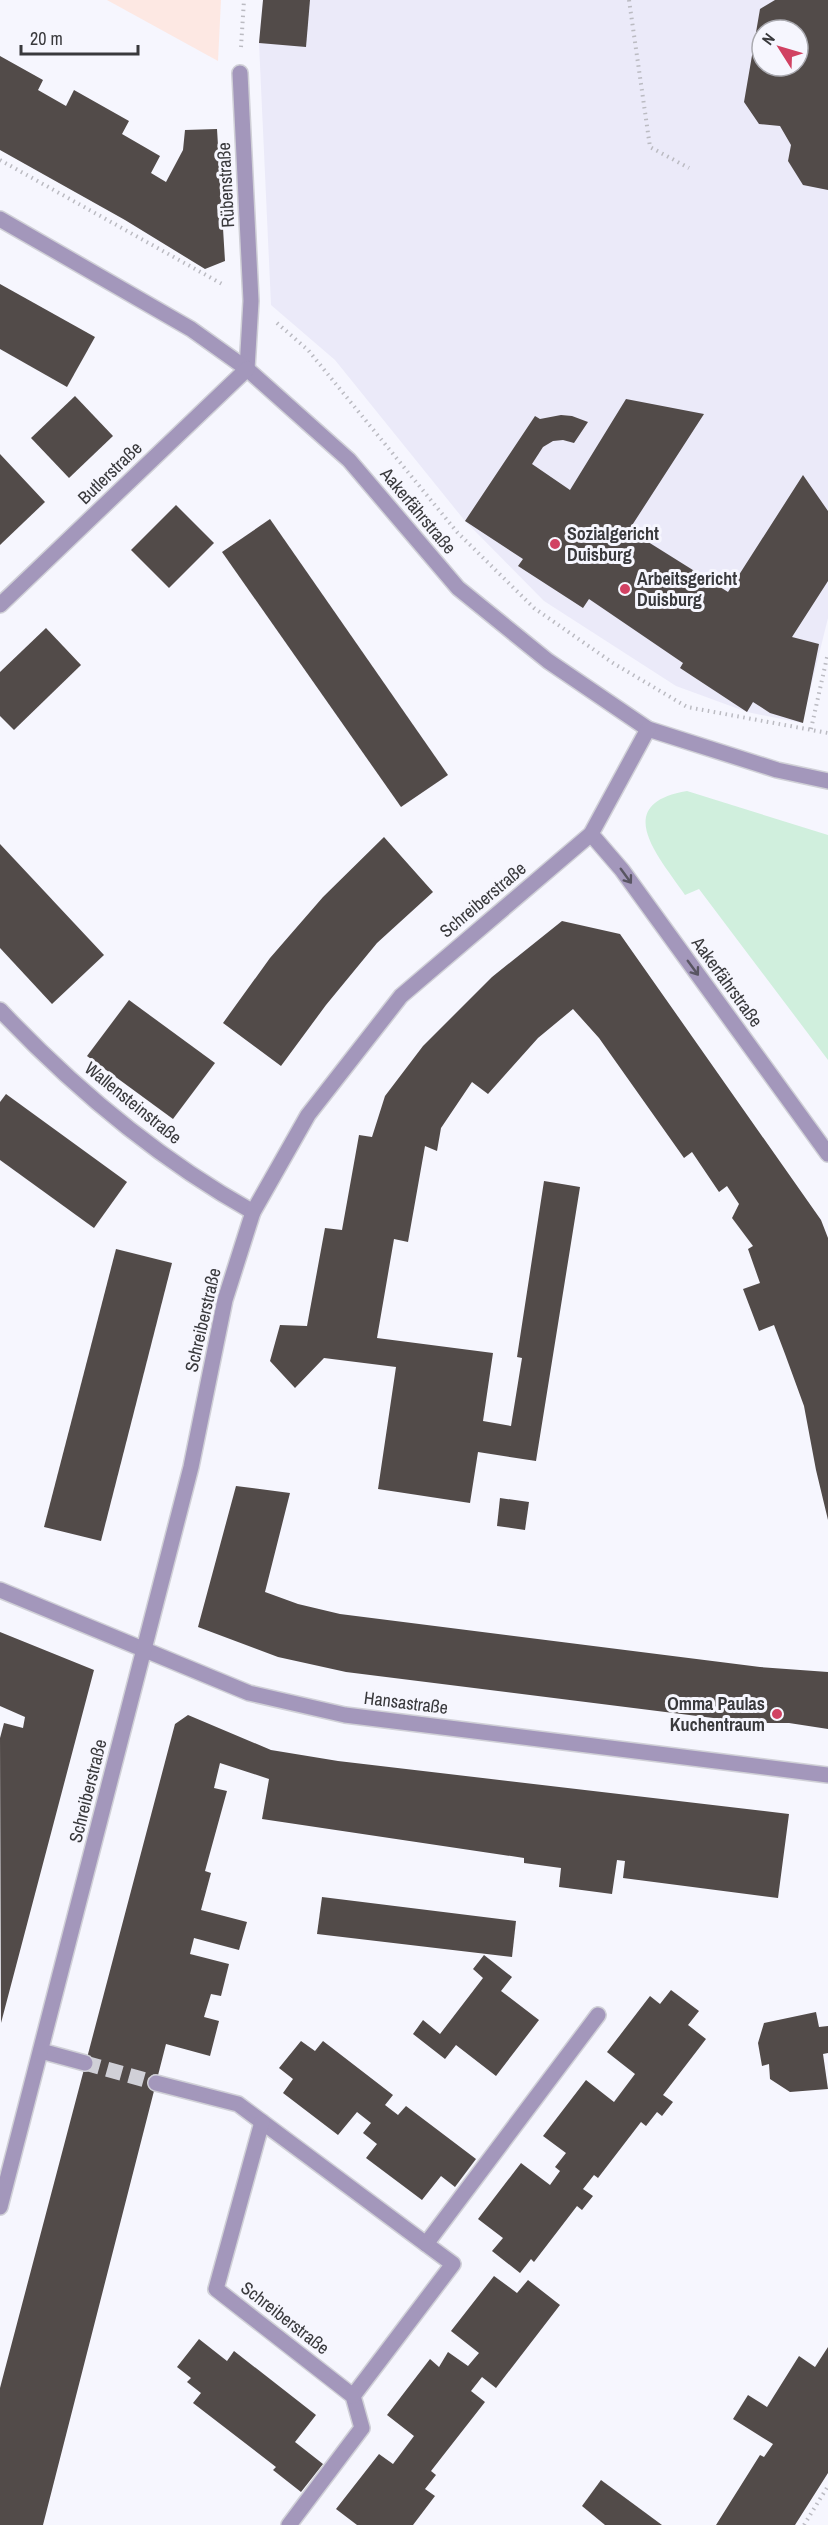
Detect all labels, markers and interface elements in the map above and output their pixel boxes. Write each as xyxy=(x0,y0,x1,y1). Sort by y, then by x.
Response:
scale bar xyxy=(21,18,138,56)
north arrow xyxy=(750,18,810,78)
text: 20 m xyxy=(30,26,63,51)
text: N xyxy=(756,29,780,49)
street label: Rübenstraße xyxy=(211,142,240,228)
street label: Butlerstraße xyxy=(72,436,147,510)
street label: Aakerfährstraße xyxy=(374,461,462,559)
place label: Sozialgericht Duisburg xyxy=(567,521,659,567)
marker: Sozialgericht Duisburg xyxy=(548,537,562,551)
place label: Arbeitsgericht Duisburg xyxy=(637,566,737,612)
marker: Arbeitsgericht Duisburg xyxy=(618,582,632,596)
street label: Schreiberstraße xyxy=(434,856,531,943)
one-way arrow xyxy=(620,868,632,884)
street label: Aakerfährstraße xyxy=(686,931,769,1032)
one-way arrow xyxy=(687,959,699,975)
street label: Wallensteinstraße xyxy=(79,1056,187,1150)
street label: Schreiberstraße xyxy=(178,1266,227,1374)
street label: Hansastraße xyxy=(363,1685,450,1720)
place label: Omma Paulas Kuchentraum xyxy=(667,1691,765,1737)
marker: Omma Paulas Kuchentraum xyxy=(770,1707,784,1721)
street label: Schreiberstraße xyxy=(63,1737,112,1845)
street label: Schreiberstraße xyxy=(236,2275,335,2360)

